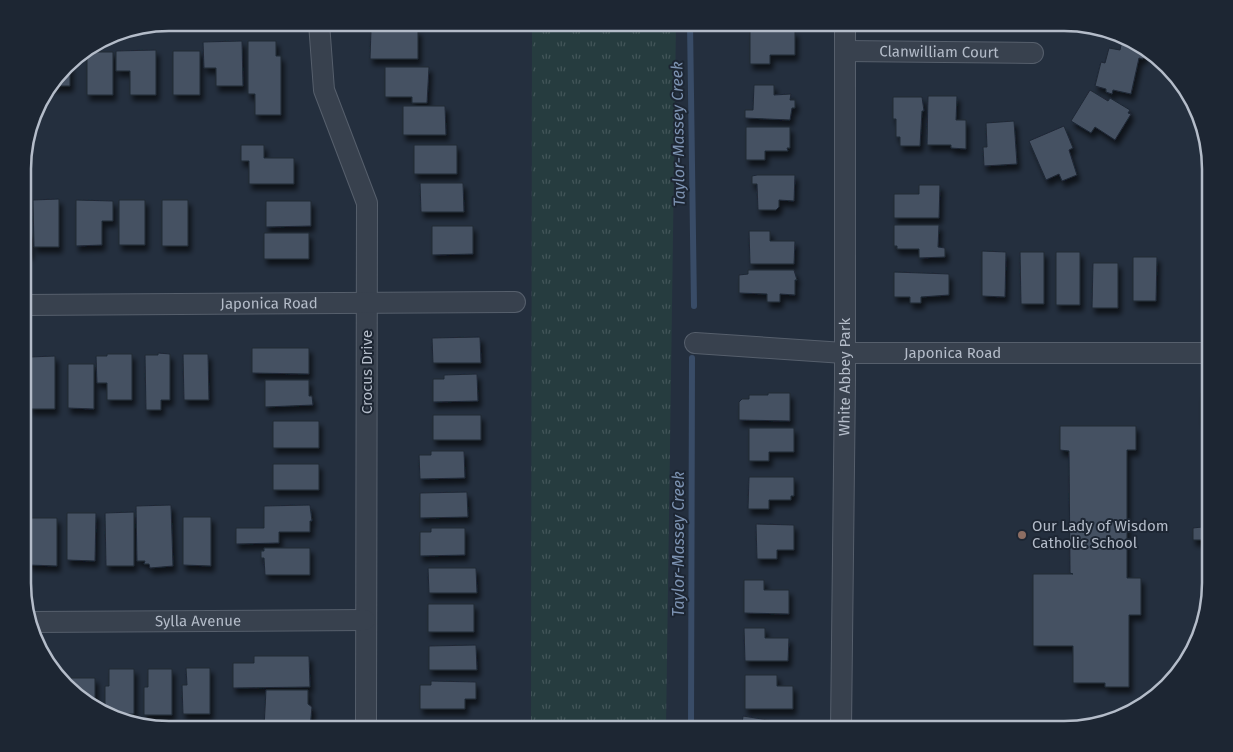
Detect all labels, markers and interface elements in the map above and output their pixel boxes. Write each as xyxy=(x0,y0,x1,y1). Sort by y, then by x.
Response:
street label: Clanwilliam Court xyxy=(879,42,999,62)
water label: Taylor-Massey Creek xyxy=(667,61,689,207)
street label: Japonica Road xyxy=(220,294,318,313)
street label: White Abbey Park xyxy=(835,318,854,436)
street label: Crocus Drive xyxy=(358,330,376,414)
street label: Japonica Road xyxy=(904,344,1001,362)
water label: Taylor-Massey Creek xyxy=(669,471,688,617)
place label: Our Lady of Wisdom Catholic School xyxy=(1032,517,1169,552)
marker: Our Lady of Wisdom Catholic School xyxy=(1016,529,1028,541)
street label: Sylla Avenue xyxy=(155,612,241,630)

